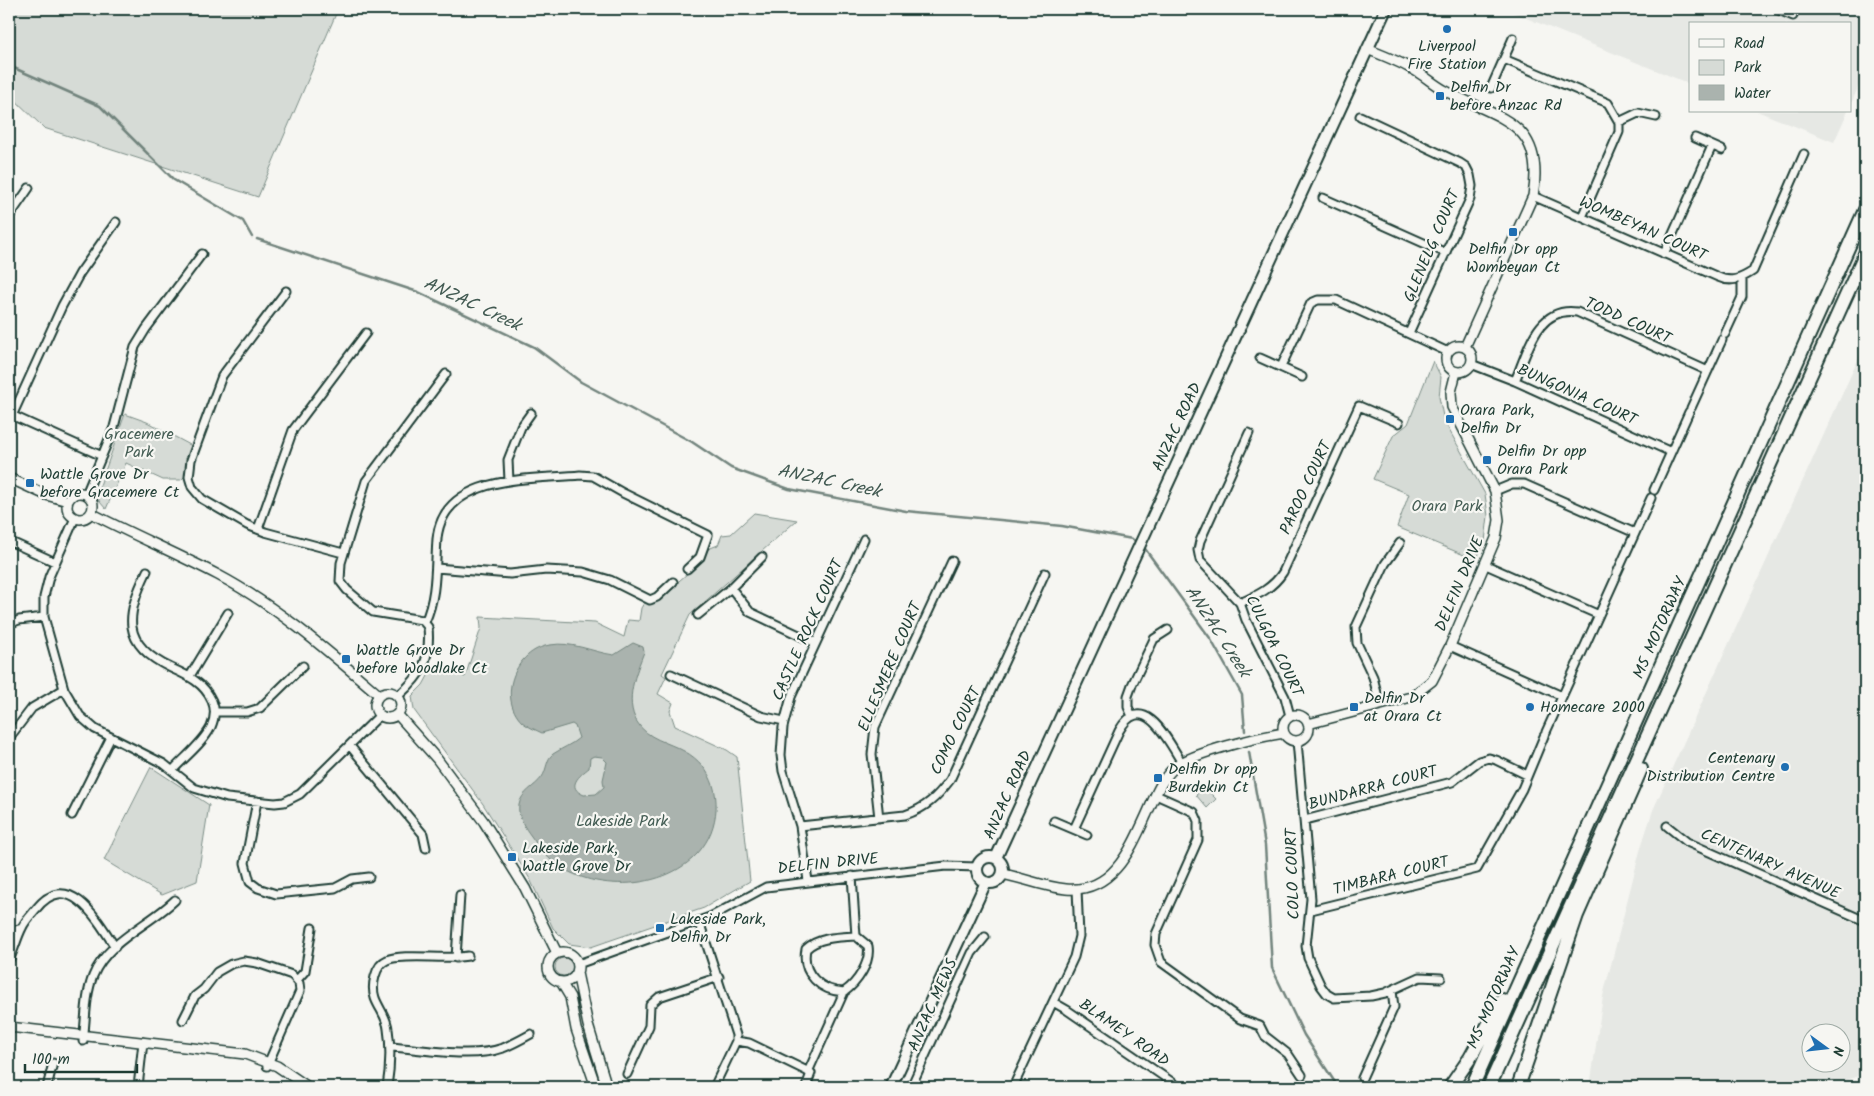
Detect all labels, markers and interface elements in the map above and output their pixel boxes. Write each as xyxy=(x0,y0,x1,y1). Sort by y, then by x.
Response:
legend xyxy=(1689,22,1852,112)
marker: Liverpool Fire Station xyxy=(1441,23,1453,35)
text: Road xyxy=(1734,32,1765,56)
place label: Liverpool Fire Station xyxy=(1407,34,1487,77)
text: Park xyxy=(1734,56,1762,80)
place label: Delfin Dr before Anzac Rd xyxy=(1450,75,1562,118)
text: Water xyxy=(1734,82,1771,106)
marker: Delfin Dr before Anzac Rd xyxy=(1434,90,1446,102)
street label: GLENELG COURT xyxy=(1397,185,1467,306)
street label: WOMBEYAN COURT xyxy=(1575,190,1712,269)
marker: Delfin Dr opp Wombeyan Ct xyxy=(1507,226,1519,238)
place label: Delfin Dr opp Wombeyan Ct xyxy=(1466,237,1561,280)
water label: ANZAC Creek xyxy=(418,270,528,341)
street label: TODD COURT xyxy=(1581,291,1677,352)
street label: BUNGONIA COURT xyxy=(1513,357,1642,433)
street label: ANZAC ROAD xyxy=(1146,378,1208,476)
place label: Orara Park, Delfin Dr xyxy=(1460,398,1534,441)
marker: Orara Park, Delfin Dr xyxy=(1444,413,1456,425)
park label: Gracemere Park xyxy=(104,422,174,465)
street label: PAROO COURT xyxy=(1273,436,1339,539)
place label: Delfin Dr opp Orara Park xyxy=(1497,439,1587,482)
marker: Delfin Dr opp Orara Park xyxy=(1481,454,1493,466)
water label: ANZAC Creek xyxy=(775,457,886,508)
place label: Wattle Grove Dr before Gracemere Ct xyxy=(40,462,180,505)
marker: Wattle Grove Dr before Gracemere Ct xyxy=(24,477,36,489)
park label: Orara Park xyxy=(1412,494,1483,519)
street label: DELFIN DRIVE xyxy=(1429,532,1492,636)
street label: CASTLE ROCK COURT xyxy=(766,554,851,705)
street label: M5 MOTORWAY xyxy=(1626,572,1694,683)
water label: ANZAC Creek xyxy=(1176,580,1259,686)
street label: CULGOA COURT xyxy=(1239,591,1310,702)
street label: ELLESMERE COURT xyxy=(851,597,929,736)
place label: Wattle Grove Dr before Woodlake Ct xyxy=(356,638,488,681)
marker: Wattle Grove Dr before Woodlake Ct xyxy=(340,653,352,665)
street label: COMO COURT xyxy=(924,681,989,779)
place label: Delfin Dr at Orara Ct xyxy=(1364,686,1443,729)
place label: Homecare 2000 xyxy=(1540,695,1645,720)
marker: Delfin Dr at Orara Ct xyxy=(1348,701,1360,713)
marker: Homecare 2000 xyxy=(1524,701,1536,713)
street label: ANZAC ROAD xyxy=(977,746,1039,844)
place label: Centenary Distribution Centre xyxy=(1646,746,1775,789)
place label: Delfin Dr opp Burdekin Ct xyxy=(1168,757,1258,800)
street label: BUNDARRA COURT xyxy=(1306,758,1442,817)
marker: Centenary Distribution Centre xyxy=(1779,761,1791,773)
marker: Delfin Dr opp Burdekin Ct xyxy=(1152,772,1164,784)
park label: Lakeside Park xyxy=(576,809,669,834)
street label: CENTENARY AVENUE xyxy=(1696,822,1844,906)
street label: COLO COURT xyxy=(1279,827,1307,920)
place label: Lakeside Park, Wattle Grove Dr xyxy=(522,836,632,879)
street label: DELFIN DRIVE xyxy=(776,846,880,882)
street label: TIMBARA COURT xyxy=(1331,849,1453,902)
marker: Lakeside Park, Wattle Grove Dr xyxy=(506,851,518,863)
place label: Lakeside Park, Delfin Dr xyxy=(670,907,766,950)
marker: Lakeside Park, Delfin Dr xyxy=(654,922,666,934)
street label: M5 MOTORWAY xyxy=(1460,942,1528,1053)
street label: ANZAC MEWS xyxy=(901,954,965,1055)
street label: BLAMEY ROAD xyxy=(1074,993,1174,1073)
north arrow xyxy=(1802,1024,1852,1074)
scale bar xyxy=(25,1041,138,1073)
text: N xyxy=(1826,1044,1849,1058)
text: 100 m xyxy=(32,1048,70,1072)

